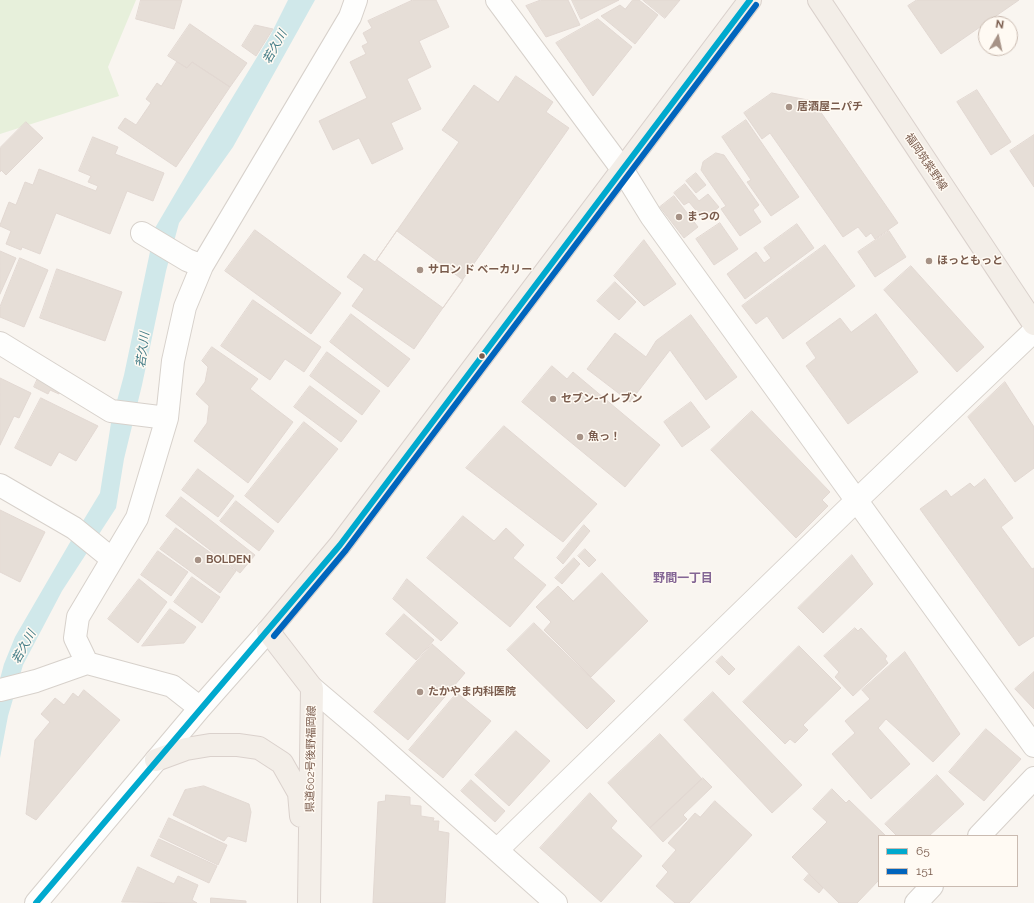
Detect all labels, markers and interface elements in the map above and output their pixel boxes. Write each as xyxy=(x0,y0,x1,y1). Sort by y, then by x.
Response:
north arrow xyxy=(978,16,1018,56)
text: N xyxy=(995,18,1005,32)
water label: 若久川 xyxy=(260,28,290,66)
place label: 居酒屋ニパチ xyxy=(797,100,863,114)
marker: 居酒屋ニパチ xyxy=(784,102,794,112)
street label: 福岡筑紫野線 xyxy=(902,131,950,193)
place label: まつの xyxy=(687,210,720,224)
marker: まつの xyxy=(674,212,684,222)
place label: ほっともっと xyxy=(937,254,1003,268)
marker: ほっともっと xyxy=(924,256,934,266)
place label: サロン ド ベーカリー xyxy=(428,263,532,277)
marker: サロン ド ベーカリー xyxy=(415,265,425,275)
water label: 若久川 xyxy=(134,331,152,369)
unlabelled marker xyxy=(477,351,487,361)
place label: セブン-イレブン xyxy=(561,392,643,406)
marker: セブン-イレブン xyxy=(548,394,558,404)
place label: 魚っ！ xyxy=(588,430,621,444)
marker: 魚っ！ xyxy=(575,432,585,442)
place label: BOLDEN xyxy=(206,553,251,567)
marker: BOLDEN xyxy=(193,555,203,565)
district label: 野間一丁目 xyxy=(653,571,713,585)
water label: 若久川 xyxy=(9,628,39,666)
place label: たかやま内科医院 xyxy=(428,685,516,699)
marker: たかやま内科医院 xyxy=(415,687,425,697)
street label: 県道602号後野福岡線 xyxy=(303,705,319,813)
legend xyxy=(878,835,1018,887)
text: 65 xyxy=(916,844,930,858)
text: 151 xyxy=(916,864,933,878)

